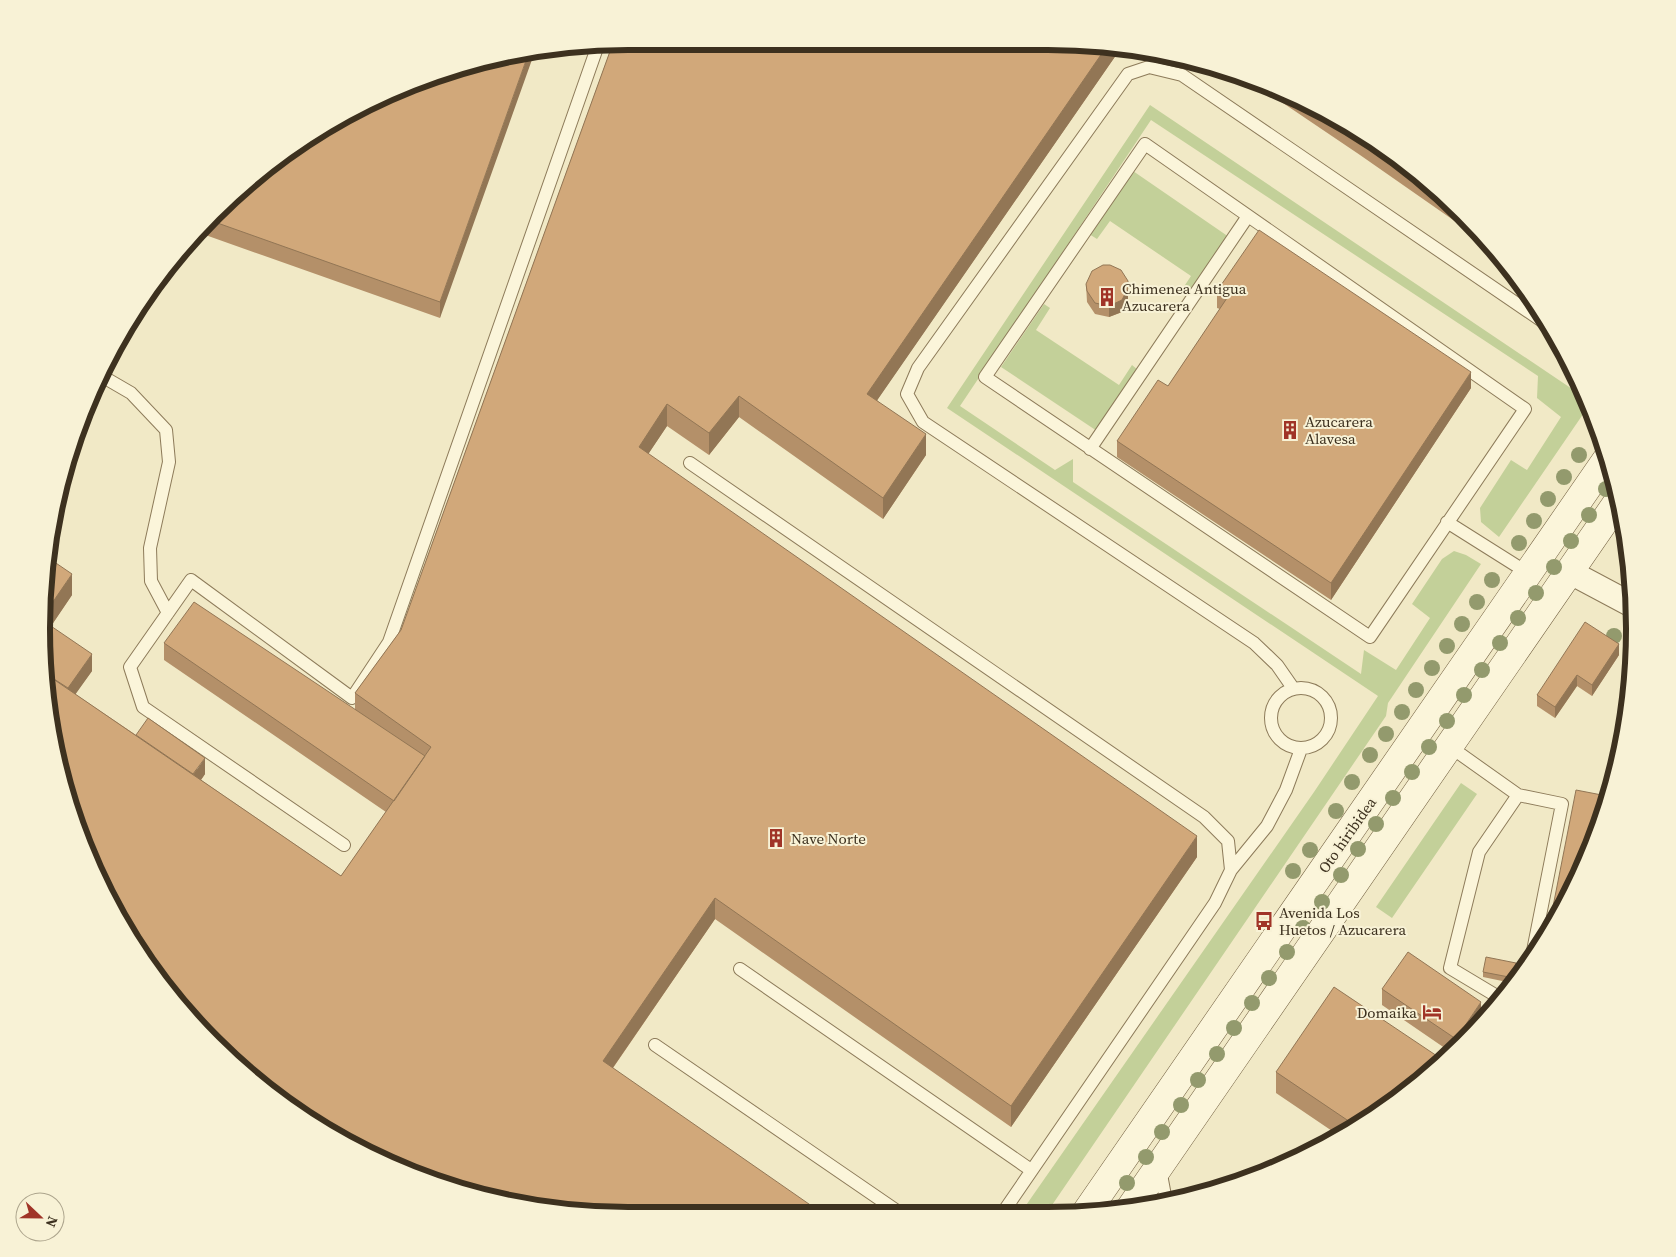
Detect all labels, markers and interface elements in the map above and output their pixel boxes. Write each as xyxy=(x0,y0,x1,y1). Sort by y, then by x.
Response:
place label: Chimenea Antigua Azucarera xyxy=(1122,278,1247,316)
building icon: Chimenea Antigua Azucarera xyxy=(1096,286,1118,308)
place label: Azucarera Alavesa xyxy=(1305,411,1373,449)
building icon: Azucarera Alavesa xyxy=(1279,419,1301,441)
street label: Oto hiribidea xyxy=(1313,793,1381,877)
building icon: Nave Norte xyxy=(765,827,787,849)
place label: Nave Norte xyxy=(791,828,866,849)
place label: Avenida Los Huetos / Azucarera xyxy=(1279,902,1407,940)
bus stop icon: Avenida Los Huetos / Azucarera xyxy=(1253,910,1275,932)
hotel icon: Domaika xyxy=(1421,1001,1443,1023)
place label: Domaika xyxy=(1357,1002,1417,1023)
north arrow xyxy=(15,1192,65,1242)
text: N xyxy=(41,1213,63,1230)

